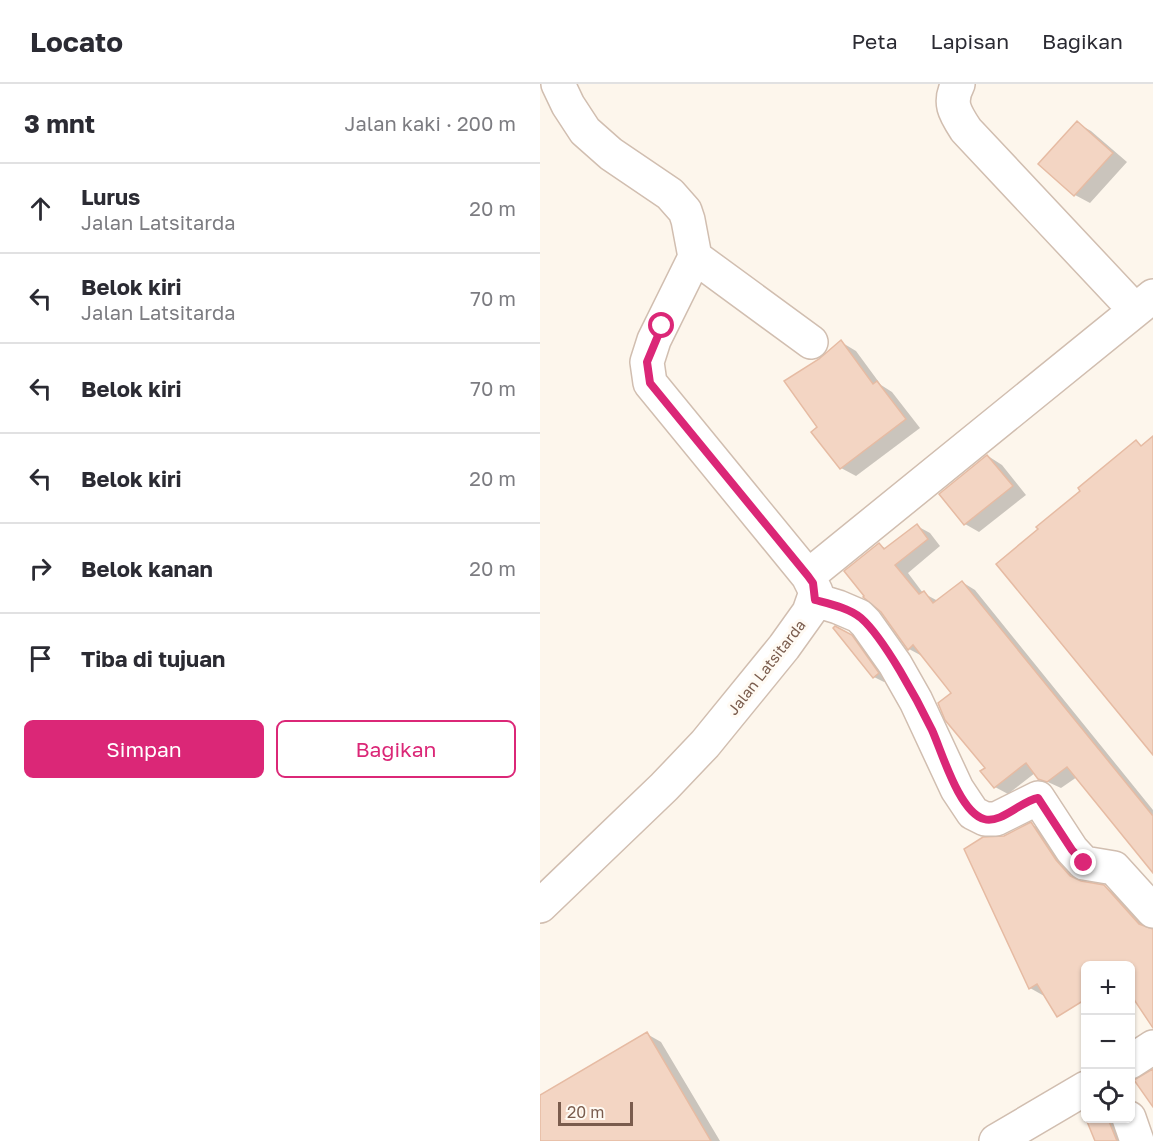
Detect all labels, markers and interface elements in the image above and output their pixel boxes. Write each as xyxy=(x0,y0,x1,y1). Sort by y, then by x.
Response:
text: Locato xyxy=(30,25,123,58)
text: Peta xyxy=(852,28,898,54)
text: Lapisan xyxy=(931,28,1009,54)
text: Bagikan xyxy=(1042,28,1123,54)
text: 3 mnt xyxy=(24,108,95,139)
text: Jalan kaki · 200 m xyxy=(344,111,516,135)
text: Lurus xyxy=(81,183,140,210)
icon: ahead xyxy=(24,192,57,225)
text: 20 m xyxy=(469,196,516,220)
text: Jalan Latsitarda xyxy=(81,210,236,234)
text: Belok kiri xyxy=(81,273,182,300)
icon: left xyxy=(24,282,57,315)
text: 70 m xyxy=(470,286,516,310)
text: Jalan Latsitarda xyxy=(81,300,236,324)
route start xyxy=(648,312,674,338)
icon: left xyxy=(24,372,57,405)
text: Belok kiri xyxy=(81,375,182,402)
text: 70 m xyxy=(470,376,516,400)
icon: left xyxy=(24,462,57,495)
text: Belok kiri xyxy=(81,465,182,492)
text: 20 m xyxy=(469,466,516,490)
icon: right xyxy=(24,552,57,585)
text: Belok kanan xyxy=(81,555,213,582)
text: 20 m xyxy=(469,556,516,580)
street label: Jalan Latsitarda xyxy=(723,616,809,718)
icon: arrive xyxy=(24,642,57,675)
text: Tiba di tujuan xyxy=(81,645,225,672)
button: Simpan xyxy=(24,720,264,778)
button: Bagikan xyxy=(276,720,516,778)
route end xyxy=(1070,849,1096,875)
map controls xyxy=(1081,961,1135,1123)
button: + xyxy=(1081,961,1135,1015)
button: − xyxy=(1081,1015,1135,1069)
button: locate xyxy=(1081,1069,1135,1123)
scale bar xyxy=(558,1099,633,1126)
text: 20 m xyxy=(567,1102,604,1122)

